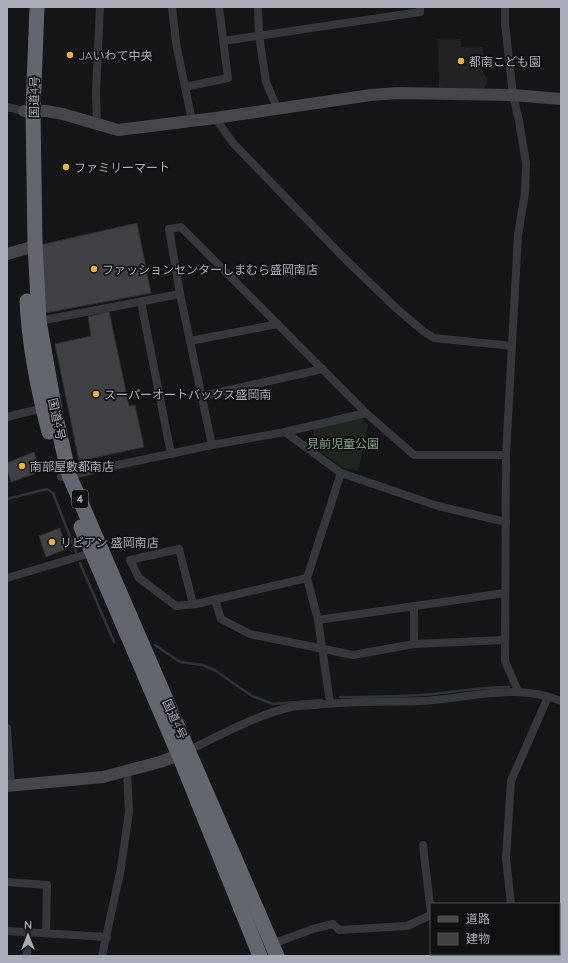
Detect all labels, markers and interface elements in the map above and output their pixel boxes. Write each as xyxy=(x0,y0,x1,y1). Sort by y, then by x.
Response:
place label: JAいわて中央 xyxy=(78,48,152,63)
marker: JAいわて中央 xyxy=(65,50,75,60)
place label: 都南こども園 xyxy=(469,54,541,69)
marker: 都南こども園 xyxy=(456,56,466,66)
street label: 国道4号 xyxy=(26,76,42,118)
place label: ファミリーマート xyxy=(74,160,170,175)
marker: ファミリーマート xyxy=(61,162,71,172)
place label: ファッションセンターしまむら盛岡南店 xyxy=(102,262,318,277)
marker: ファッションセンターしまむら盛岡南店 xyxy=(89,264,99,274)
place label: スーパーオートバックス盛岡南 xyxy=(104,387,272,402)
marker: スーパーオートバックス盛岡南 xyxy=(91,389,101,399)
street label: 国道4号 xyxy=(45,397,69,441)
park label: 見前児童公園 xyxy=(307,436,379,451)
place label: 南部屋敷都南店 xyxy=(30,459,114,474)
marker: 南部屋敷都南店 xyxy=(17,461,27,471)
road number: 4 xyxy=(72,490,88,508)
place label: リビアン 盛岡南店 xyxy=(60,535,159,550)
marker: リビアン 盛岡南店 xyxy=(47,537,57,547)
street label: 国道4号 xyxy=(160,697,190,741)
legend xyxy=(430,903,560,955)
text: 道路 xyxy=(466,911,490,926)
north arrow xyxy=(8,915,48,955)
text: N xyxy=(24,918,32,932)
text: 建物 xyxy=(466,931,490,946)

